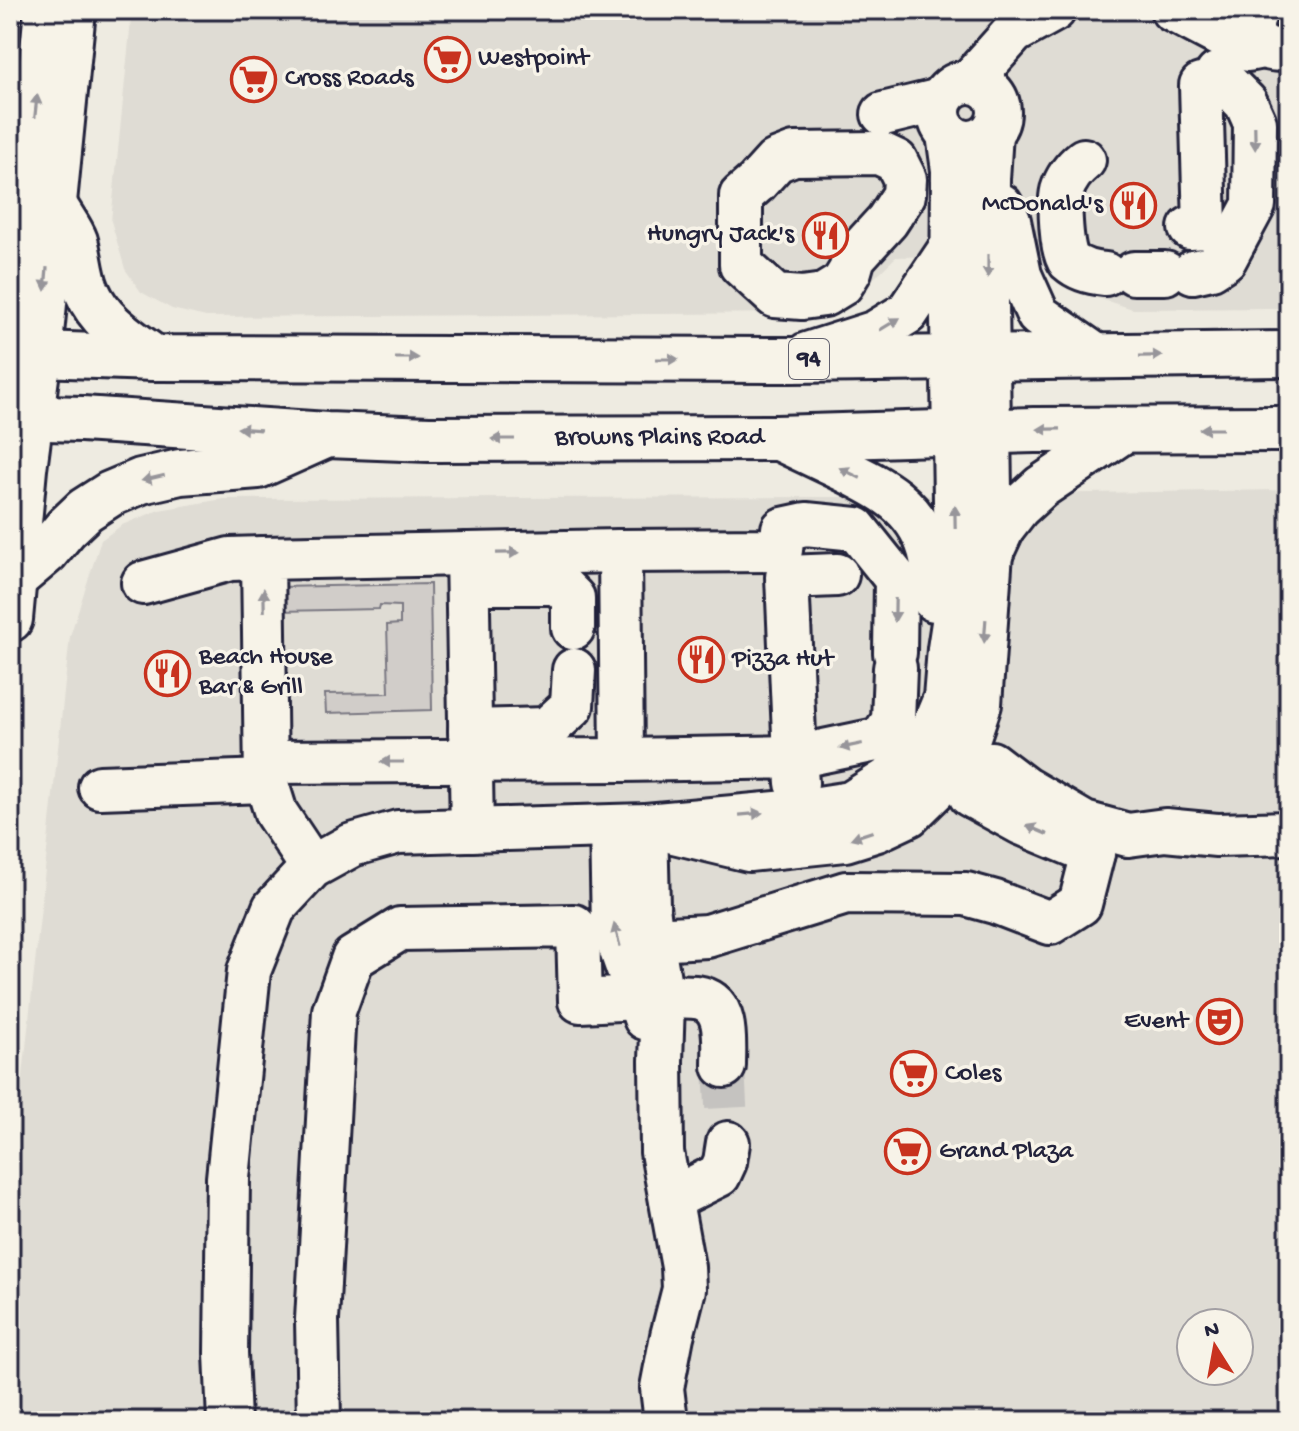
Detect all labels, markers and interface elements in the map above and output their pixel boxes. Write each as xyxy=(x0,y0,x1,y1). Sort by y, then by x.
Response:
supermarket icon: Westpoint xyxy=(423,35,471,83)
place label: Westpoint xyxy=(478,44,591,75)
supermarket icon: Cross Roads xyxy=(230,55,278,103)
place label: Cross Roads xyxy=(285,64,415,95)
one-way arrow xyxy=(30,93,43,118)
one-way arrow xyxy=(1249,126,1262,152)
restaurant icon: McDonald's xyxy=(1110,181,1158,229)
place label: McDonald's xyxy=(982,190,1104,221)
restaurant icon: Hungry Jack's xyxy=(801,211,849,259)
place label: Hungry Jack's xyxy=(647,220,795,251)
one-way arrow xyxy=(981,254,994,279)
one-way arrow xyxy=(39,267,52,292)
one-way arrow xyxy=(879,317,901,331)
road number: 94 xyxy=(789,339,829,379)
one-way arrow xyxy=(1139,350,1164,362)
one-way arrow xyxy=(395,352,420,364)
one-way arrow xyxy=(655,353,680,365)
one-way arrow xyxy=(236,422,261,435)
street label: Browns Plains Road xyxy=(554,423,766,454)
one-way arrow xyxy=(1036,423,1061,436)
one-way arrow xyxy=(1198,423,1223,435)
one-way arrow xyxy=(490,433,515,445)
one-way arrow xyxy=(839,466,862,480)
one-way arrow xyxy=(141,473,166,485)
one-way arrow xyxy=(949,504,962,529)
one-way arrow xyxy=(496,547,521,559)
one-way arrow xyxy=(257,587,270,612)
one-way arrow xyxy=(889,598,902,623)
one-way arrow xyxy=(978,619,991,644)
restaurant icon: Pizza Hut xyxy=(677,636,725,684)
place label: Beach House Bar & Grill xyxy=(198,643,333,704)
place label: Pizza Hut xyxy=(731,645,836,676)
restaurant icon: Beach House Bar & Grill xyxy=(144,649,192,697)
one-way arrow xyxy=(838,740,863,752)
one-way arrow xyxy=(379,756,404,768)
one-way arrow xyxy=(739,807,764,820)
one-way arrow xyxy=(1025,823,1048,836)
one-way arrow xyxy=(849,829,873,842)
one-way arrow xyxy=(610,922,622,947)
theatre icon: Event xyxy=(1195,998,1243,1046)
place label: Event xyxy=(1124,1007,1190,1038)
supermarket icon: Coles xyxy=(890,1050,938,1098)
place label: Coles xyxy=(945,1059,1003,1090)
supermarket icon: Grand Plaza xyxy=(884,1128,932,1176)
place label: Grand Plaza xyxy=(939,1137,1075,1168)
north arrow xyxy=(1175,1307,1255,1387)
text: N xyxy=(1202,1317,1221,1345)

